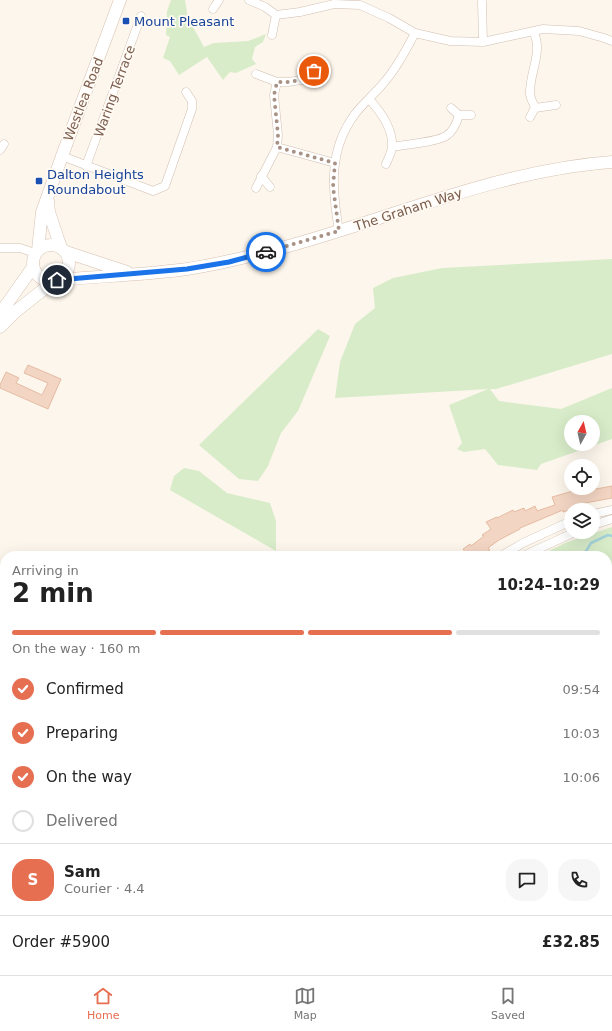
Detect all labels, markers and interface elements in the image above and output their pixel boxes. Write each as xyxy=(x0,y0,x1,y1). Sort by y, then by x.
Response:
place label: Mount Pleasant xyxy=(134,14,234,29)
marker: Mount Pleasant xyxy=(121,16,131,26)
street label: Waring Terrace xyxy=(91,43,138,139)
pin xyxy=(297,54,331,88)
street label: Westlea Road xyxy=(61,55,106,143)
icon: bag xyxy=(303,60,325,82)
place label: Dalton Heights Roundabout xyxy=(47,167,144,197)
marker: Dalton Heights Roundabout xyxy=(34,176,44,186)
street label: The Graham Way xyxy=(351,185,464,234)
courier xyxy=(246,232,286,272)
icon: car xyxy=(255,241,277,263)
pin xyxy=(40,263,74,297)
icon: home xyxy=(46,269,68,291)
north arrow xyxy=(564,415,600,451)
map controls xyxy=(564,415,600,539)
button: locate xyxy=(564,459,600,495)
button: layers xyxy=(564,503,600,539)
text: Arriving in xyxy=(12,563,79,578)
text: 10:24–10:29 xyxy=(497,576,600,594)
text: 2 min xyxy=(12,578,94,608)
text: On the way · 160 m xyxy=(12,641,140,656)
icon: check xyxy=(12,678,34,700)
text: Confirmed xyxy=(46,680,124,698)
text: 09:54 xyxy=(563,682,600,697)
icon: check xyxy=(12,722,34,744)
text: Preparing xyxy=(46,724,118,742)
text: 10:03 xyxy=(563,726,600,741)
icon: check xyxy=(12,766,34,788)
text: On the way xyxy=(46,768,132,786)
text: 10:06 xyxy=(563,770,600,785)
text: Delivered xyxy=(46,812,118,830)
button: chat xyxy=(506,859,548,901)
button: phone xyxy=(558,859,600,901)
text: Sam xyxy=(64,863,101,881)
text: S xyxy=(28,871,38,889)
text: Courier · 4.4 xyxy=(64,881,145,896)
text: Order #5900 xyxy=(12,933,110,951)
text: £32.85 xyxy=(542,933,600,951)
tab: Home xyxy=(87,985,120,1022)
tab: Map xyxy=(294,985,317,1022)
tab: Saved xyxy=(491,985,525,1022)

